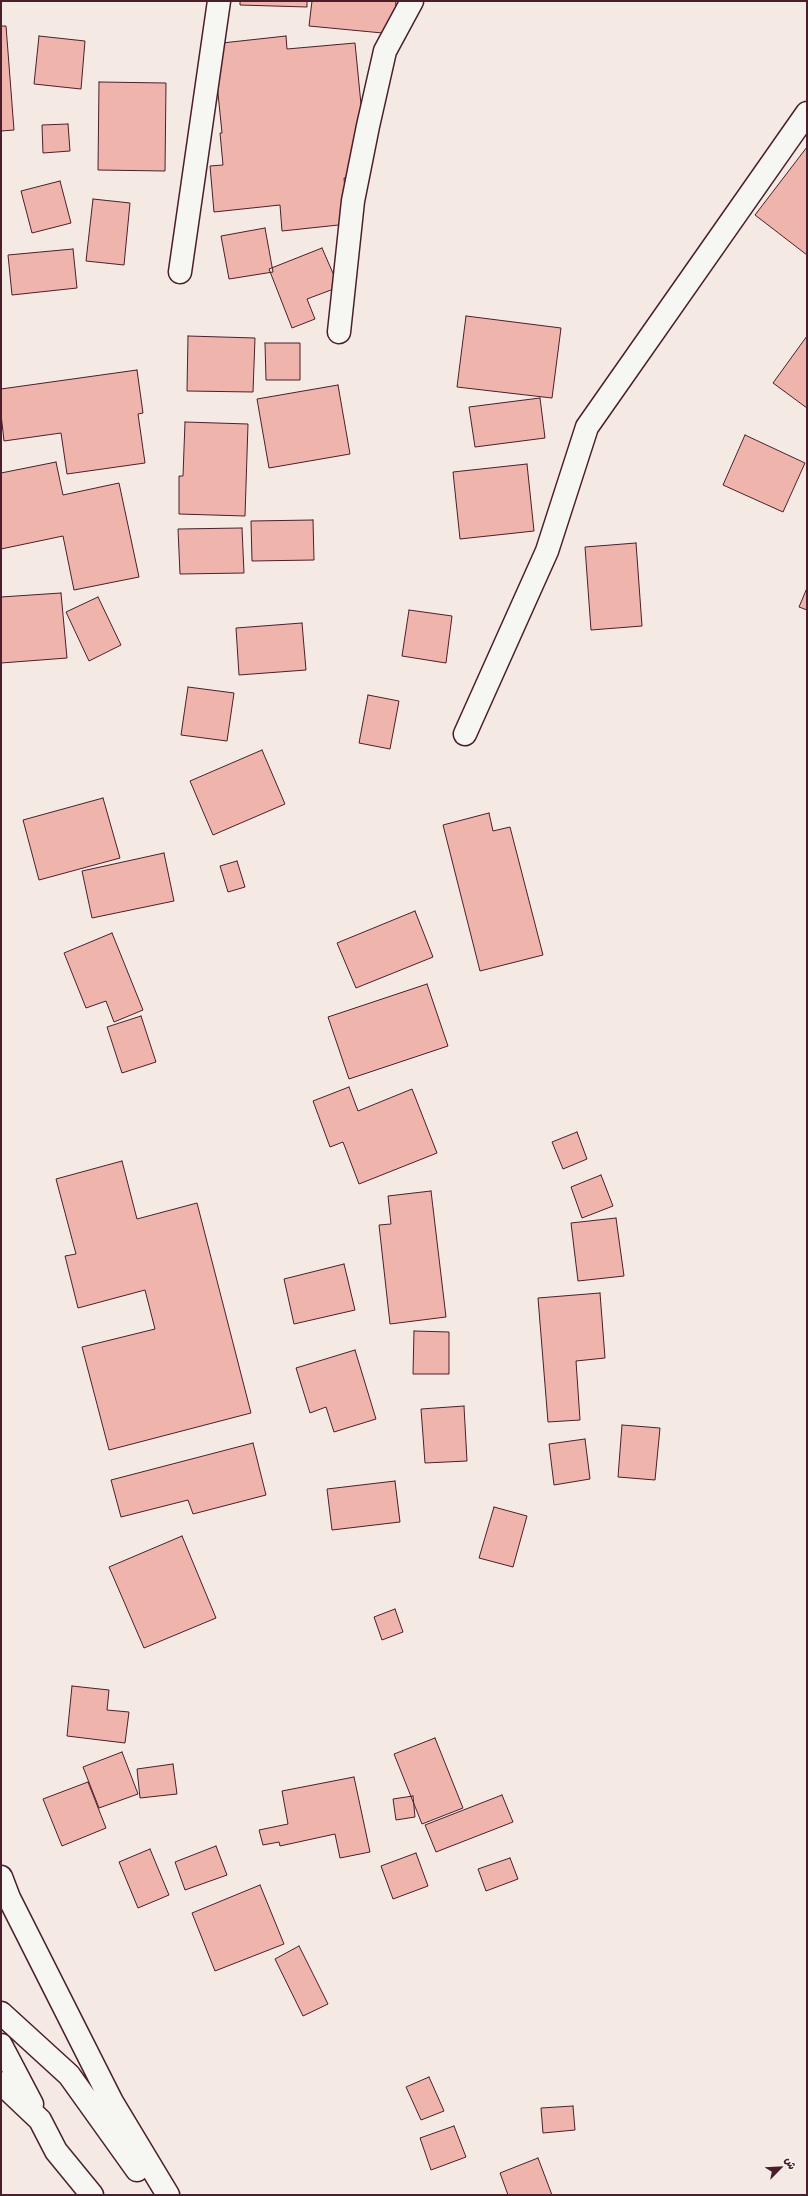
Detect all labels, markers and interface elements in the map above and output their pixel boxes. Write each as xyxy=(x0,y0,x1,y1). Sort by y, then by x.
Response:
north arrow xyxy=(760,2148,800,2188)
text: ش xyxy=(782,2155,800,2171)

